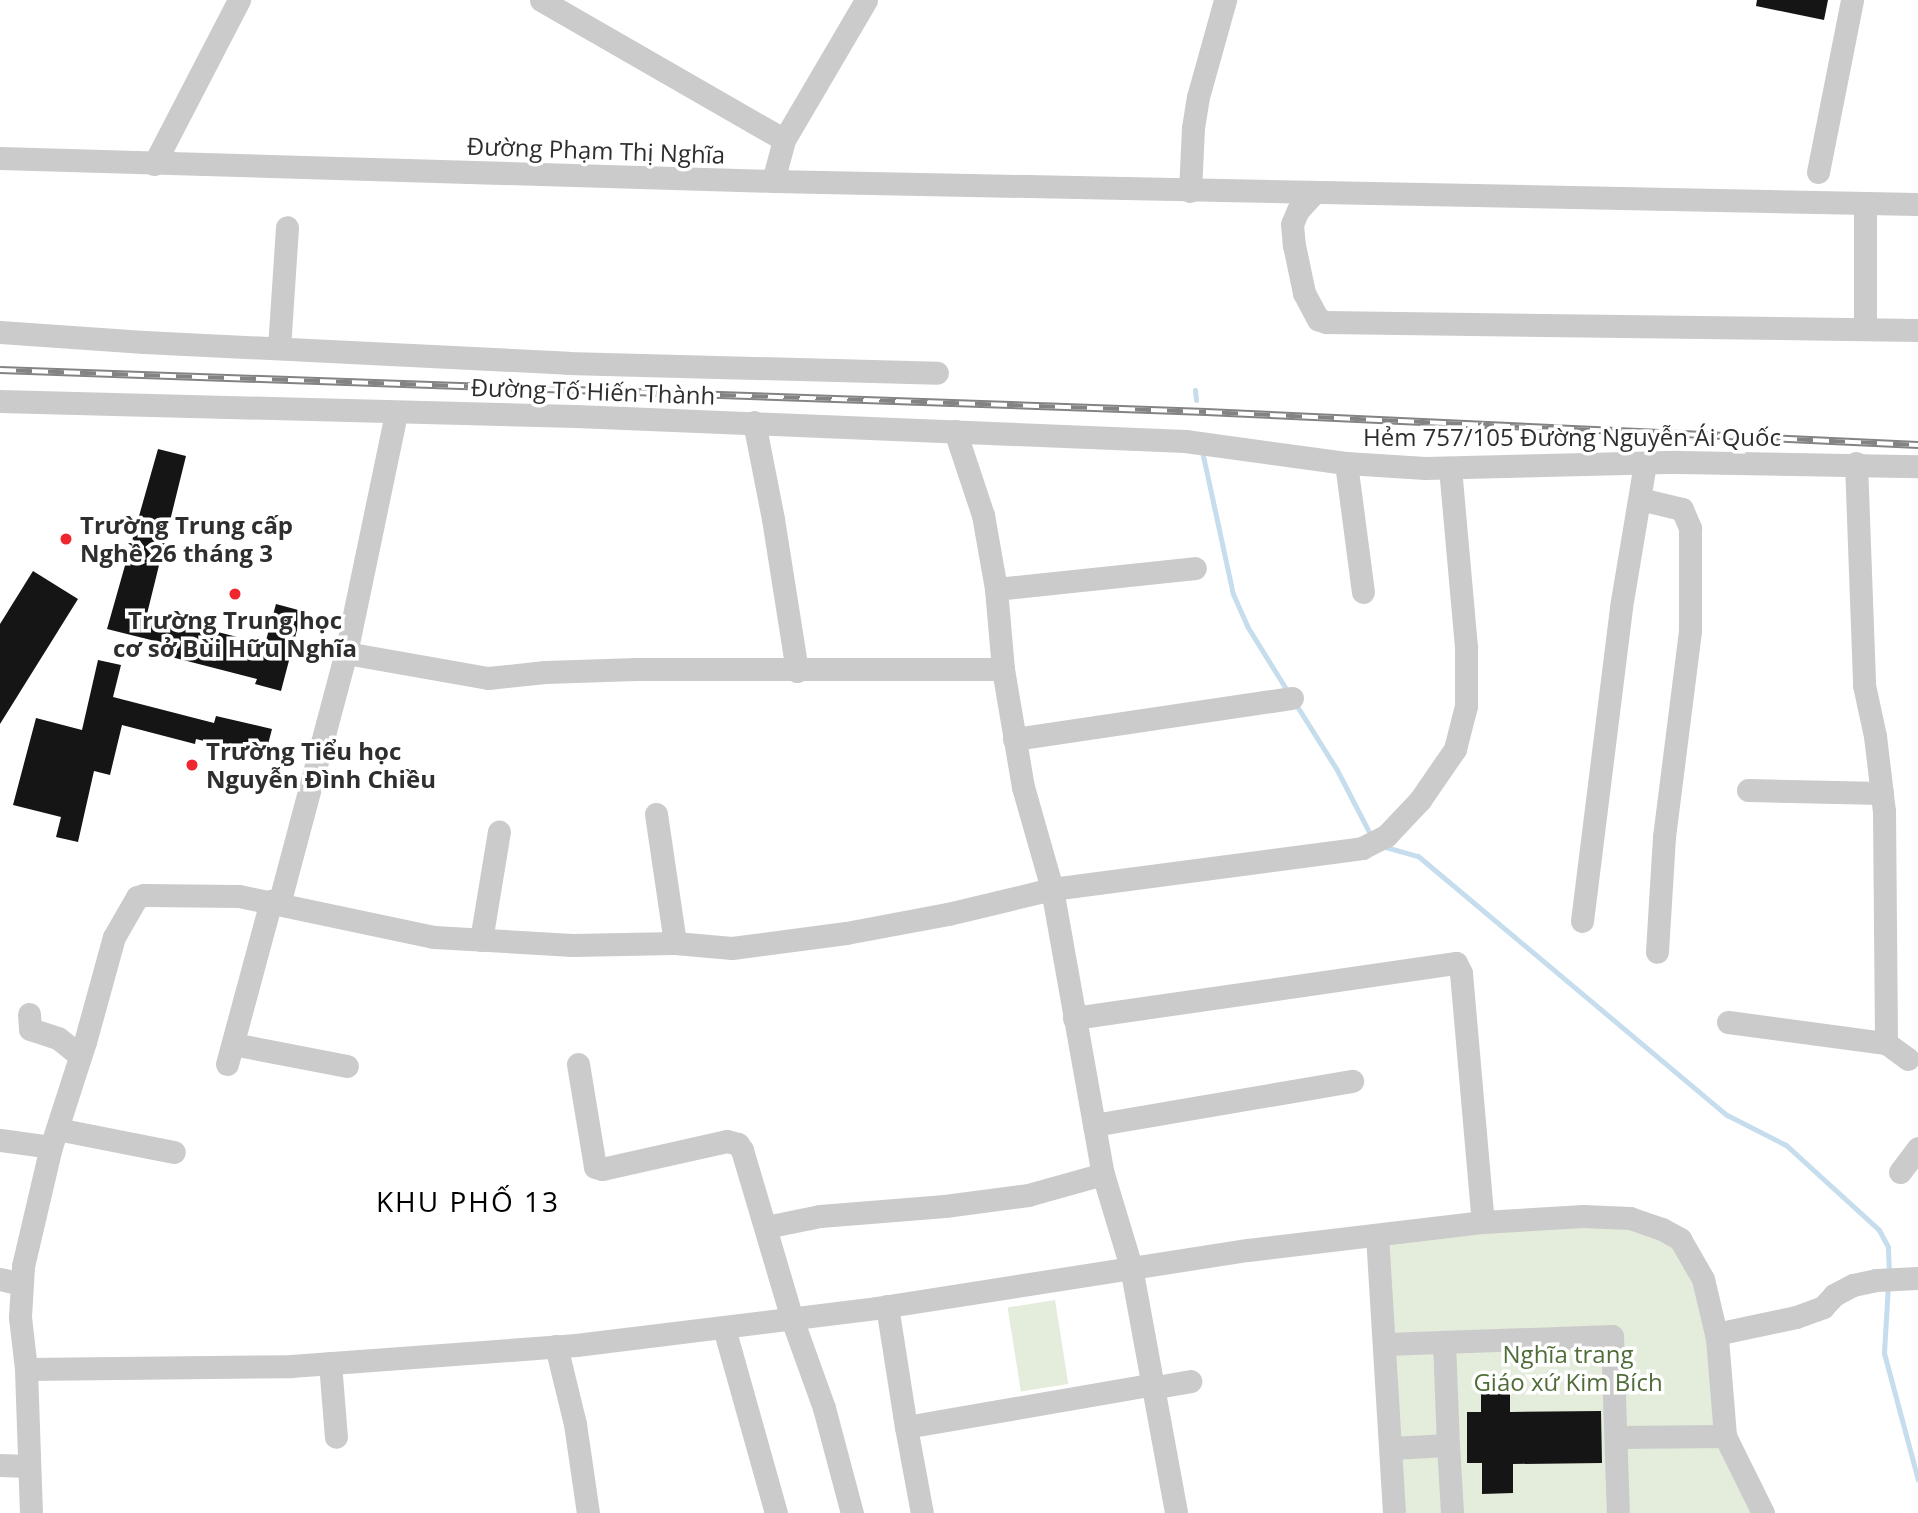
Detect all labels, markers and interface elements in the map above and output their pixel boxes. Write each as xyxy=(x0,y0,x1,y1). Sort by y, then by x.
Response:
street label: Đường Phạm Thị Nghĩa xyxy=(466,131,726,169)
street label: Đường Tố Hiến Thành xyxy=(470,372,716,410)
street label: Hẻm 757/105 Đường Nguyễn Ái Quốc xyxy=(1363,423,1781,451)
place label: Trường Trung cấp Nghề 26 tháng 3 xyxy=(80,511,293,567)
marker: Trường Trung cấp Nghề 26 tháng 3 xyxy=(58,531,74,547)
marker: Trường Trung học cơ sở Bùi Hữu Nghĩa xyxy=(227,586,243,602)
place label: Trường Trung học cơ sở Bùi Hữu Nghĩa xyxy=(113,606,357,662)
place label: Trường Tiểu học Nguyễn Đình Chiều xyxy=(206,737,436,793)
marker: Trường Tiểu học Nguyễn Đình Chiều xyxy=(184,757,200,773)
district label: KHU PHỐ 13 xyxy=(377,1184,559,1218)
park label: Nghĩa trang Giáo xứ Kim Bích xyxy=(1473,1340,1663,1396)

